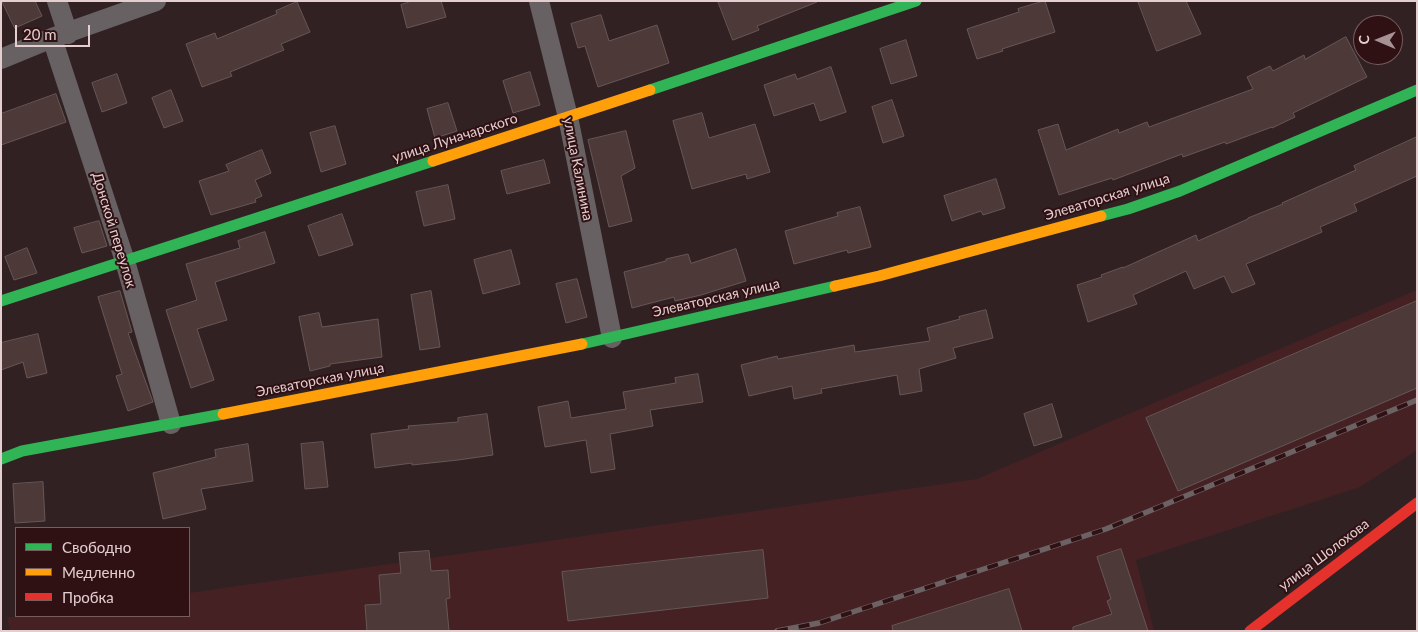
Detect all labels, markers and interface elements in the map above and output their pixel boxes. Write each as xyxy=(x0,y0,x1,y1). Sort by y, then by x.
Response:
scale bar xyxy=(18,15,92,47)
north arrow xyxy=(1353,15,1403,65)
text: 20 m xyxy=(23,25,57,43)
text: С xyxy=(1355,35,1372,45)
street label: улица Луначарского xyxy=(390,110,520,166)
street label: улица Калинина xyxy=(560,116,596,222)
street label: Донской переулок xyxy=(88,170,140,290)
street label: Элеваторская улица xyxy=(1042,170,1172,224)
street label: Элеваторская улица xyxy=(651,275,781,321)
street label: Элеваторская улица xyxy=(254,359,386,401)
street label: улица Шолохова xyxy=(1276,516,1372,594)
legend xyxy=(15,527,190,617)
text: Свободно xyxy=(62,538,131,556)
text: Медленно xyxy=(62,563,135,581)
text: Пробка xyxy=(62,588,114,606)

